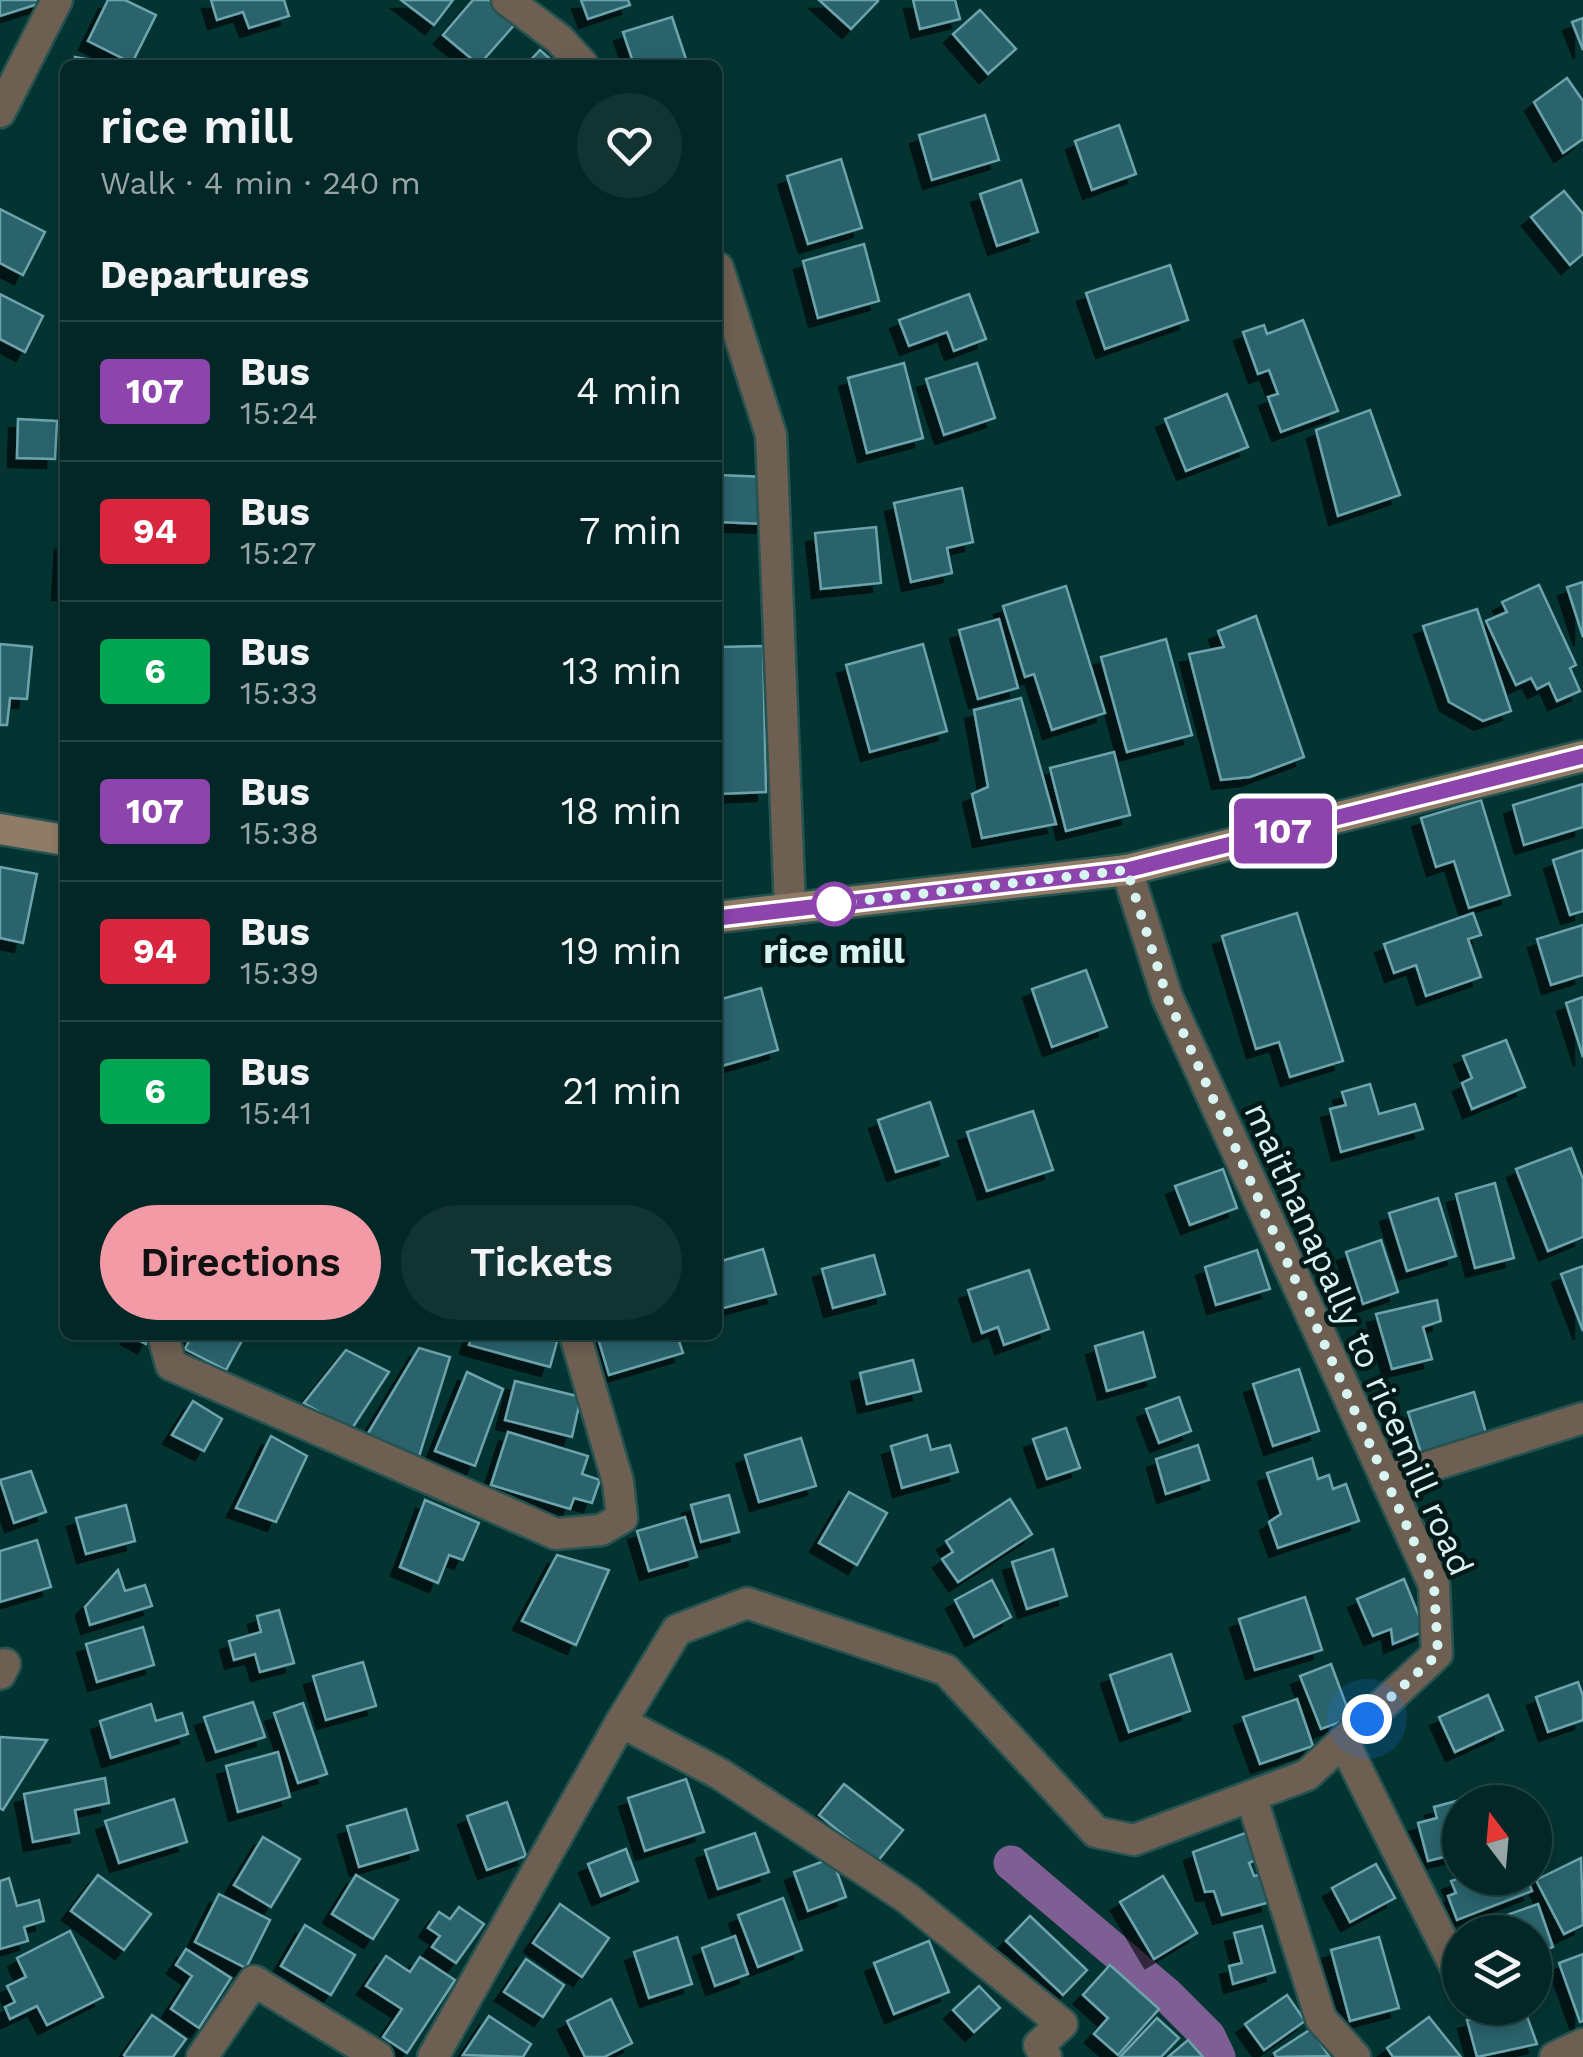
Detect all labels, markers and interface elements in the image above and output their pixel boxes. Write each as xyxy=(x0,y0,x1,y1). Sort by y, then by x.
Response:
button: heart xyxy=(577,93,682,198)
text: rice mill xyxy=(100,98,293,155)
text: Walk · 4 min · 240 m xyxy=(100,164,421,202)
text: Departures xyxy=(100,253,309,297)
text: Bus xyxy=(240,350,310,394)
text: 4 min xyxy=(576,369,682,413)
text: 107 xyxy=(126,370,184,412)
text: 15:24 xyxy=(240,394,318,432)
text: Bus xyxy=(240,490,310,534)
text: 7 min xyxy=(579,509,682,553)
text: 94 xyxy=(133,510,177,552)
text: 15:27 xyxy=(240,534,317,572)
text: Bus xyxy=(240,630,310,674)
text: 13 min xyxy=(562,649,682,693)
text: 6 xyxy=(144,650,166,692)
text: 15:33 xyxy=(240,674,318,712)
text: Bus xyxy=(240,770,310,814)
text: 18 min xyxy=(561,789,682,833)
text: 107 xyxy=(126,790,184,832)
line badge: 107 xyxy=(1226,798,1340,864)
text: 107 xyxy=(1254,810,1312,852)
text: 15:38 xyxy=(240,814,319,852)
marker: rice mill xyxy=(813,883,855,925)
text: Bus xyxy=(240,910,310,954)
text: 19 min xyxy=(561,929,682,973)
text: 94 xyxy=(133,930,177,972)
place label: rice mill xyxy=(763,930,905,972)
text: 15:39 xyxy=(240,954,319,992)
text: Bus xyxy=(240,1050,310,1094)
text: 21 min xyxy=(562,1069,682,1113)
text: 6 xyxy=(144,1070,166,1112)
text: 15:41 xyxy=(240,1094,312,1132)
street label: maithanapally to ricemill road xyxy=(1235,1096,1483,1582)
button: Directions xyxy=(100,1205,381,1320)
button: Tickets xyxy=(401,1205,682,1320)
your location xyxy=(1342,1694,1392,1744)
north arrow xyxy=(1442,1785,1552,1895)
map controls xyxy=(1442,1785,1552,2025)
button: layers xyxy=(1442,1915,1552,2025)

